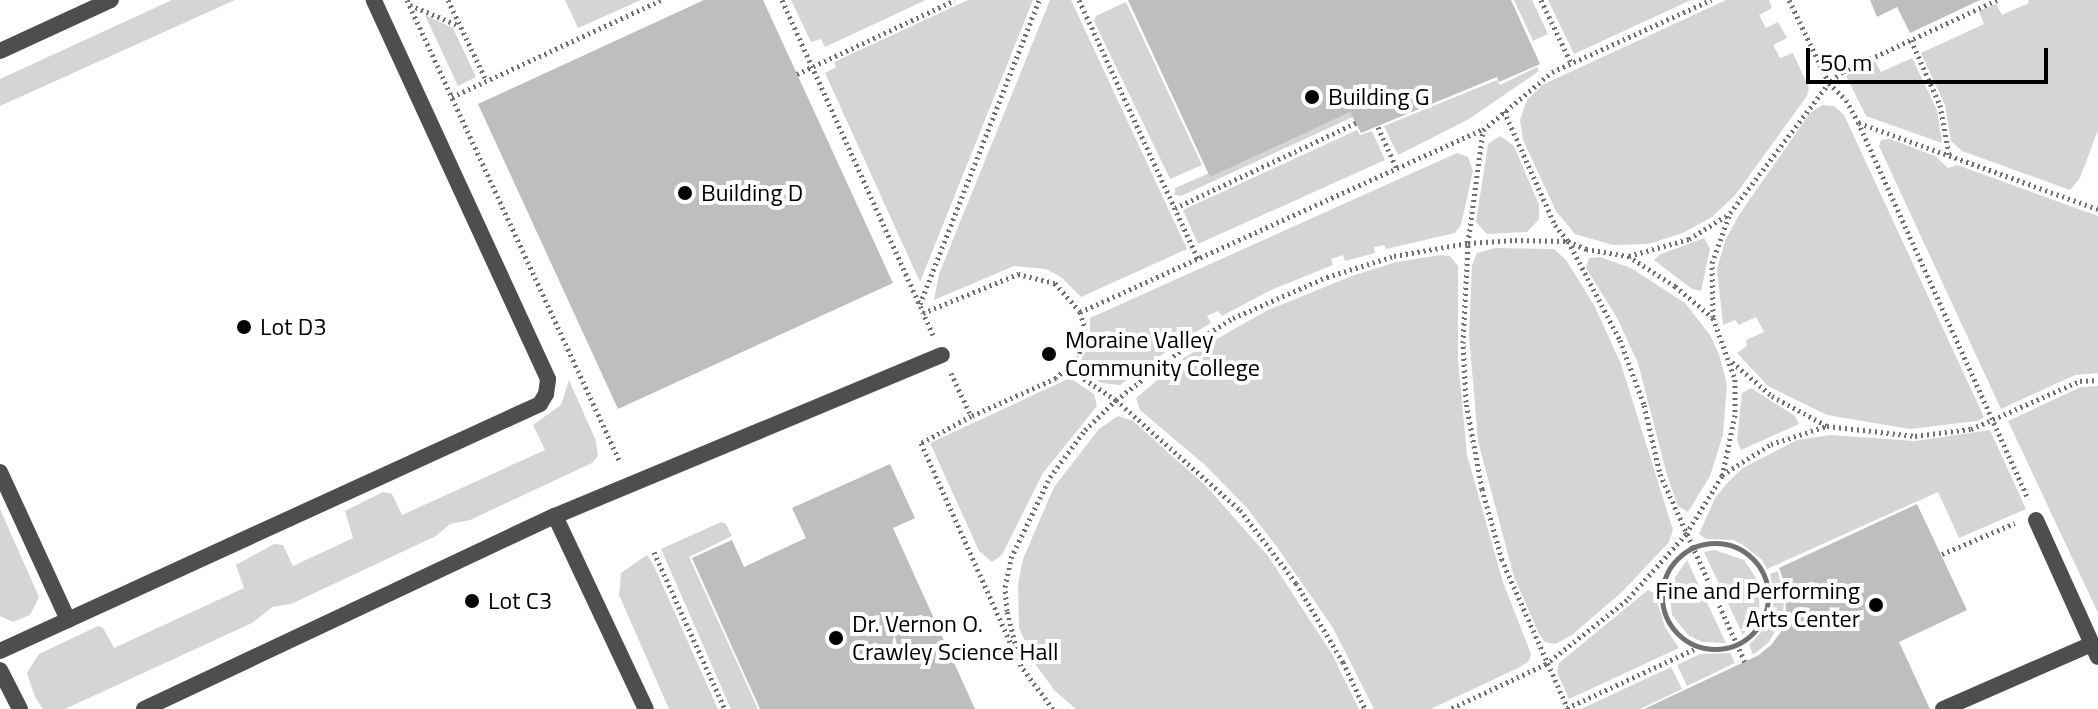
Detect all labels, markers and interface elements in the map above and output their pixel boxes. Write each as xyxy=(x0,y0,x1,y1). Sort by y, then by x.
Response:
scale bar xyxy=(1810,32,2052,82)
text: 50 m xyxy=(1820,44,1872,80)
place label: Building G xyxy=(1328,83,1430,111)
marker: Building G xyxy=(1303,88,1321,106)
place label: Building D xyxy=(701,179,803,207)
marker: Building D xyxy=(676,184,694,202)
place label: Lot D3 xyxy=(260,313,327,341)
marker: Lot D3 xyxy=(235,318,253,336)
place label: Moraine Valley Community College xyxy=(1065,326,1260,382)
marker: Moraine Valley Community College xyxy=(1040,345,1058,363)
place label: Fine and Performing Arts Center xyxy=(1655,577,1860,633)
place label: Lot C3 xyxy=(488,587,552,615)
marker: Lot C3 xyxy=(463,592,481,610)
marker: Fine and Performing Arts Center xyxy=(1867,596,1885,614)
place label: Dr. Vernon O. Crawley Science Hall xyxy=(852,610,1059,666)
marker: Dr. Vernon O. Crawley Science Hall xyxy=(827,629,845,647)

